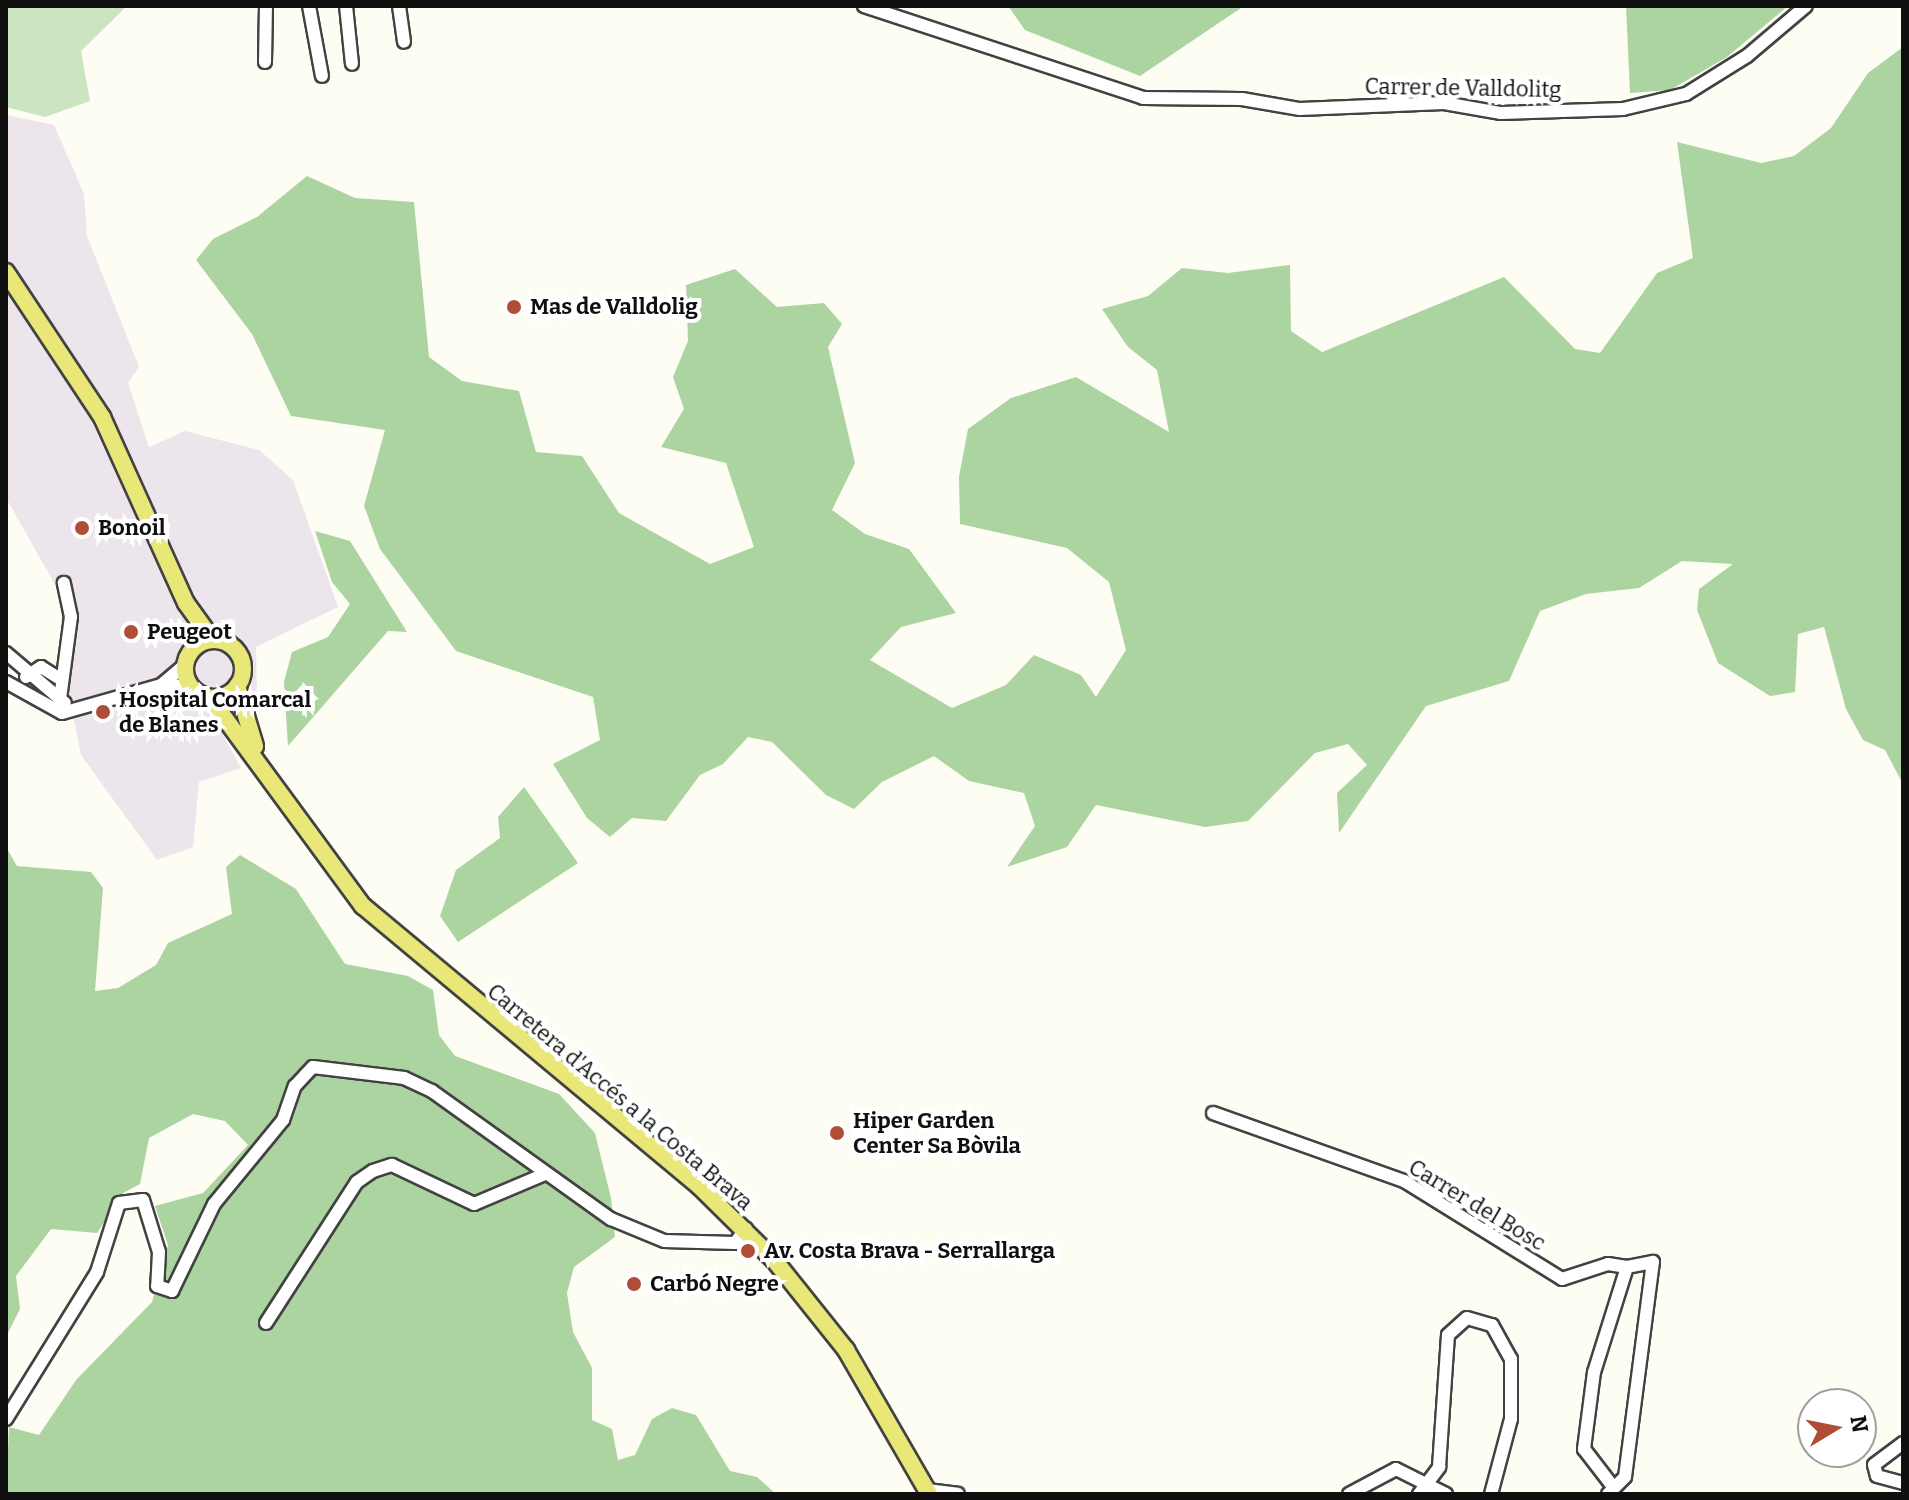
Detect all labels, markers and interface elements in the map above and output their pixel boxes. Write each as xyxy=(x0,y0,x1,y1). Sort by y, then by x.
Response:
street label: Carrer de Valldolitg xyxy=(1364,73,1562,103)
place label: Mas de Valldolig xyxy=(530,294,698,320)
marker: Mas de Valldolig xyxy=(505,298,523,316)
place label: Bonoil xyxy=(98,515,165,541)
marker: Bonoil xyxy=(73,519,91,537)
place label: Peugeot xyxy=(147,619,232,645)
marker: Peugeot xyxy=(122,623,140,641)
place label: Hospital Comarcal de Blanes xyxy=(119,686,311,738)
marker: Hospital Comarcal de Blanes xyxy=(94,703,112,721)
street label: Carretera d'Accés a la Costa Brava xyxy=(482,978,758,1216)
place label: Hiper Garden Center Sa Bòvila xyxy=(853,1107,1021,1158)
marker: Hiper Garden Center Sa Bòvila xyxy=(828,1124,846,1142)
street label: Carrer del Bosc xyxy=(1404,1154,1550,1256)
place label: Av. Costa Brava - Serrallarga xyxy=(764,1238,1055,1264)
marker: Av. Costa Brava - Serrallarga xyxy=(739,1242,757,1260)
place label: Carbó Negre xyxy=(650,1271,779,1297)
marker: Carbó Negre xyxy=(625,1275,643,1293)
north arrow xyxy=(1797,1388,1877,1468)
text: N xyxy=(1844,1413,1874,1435)

